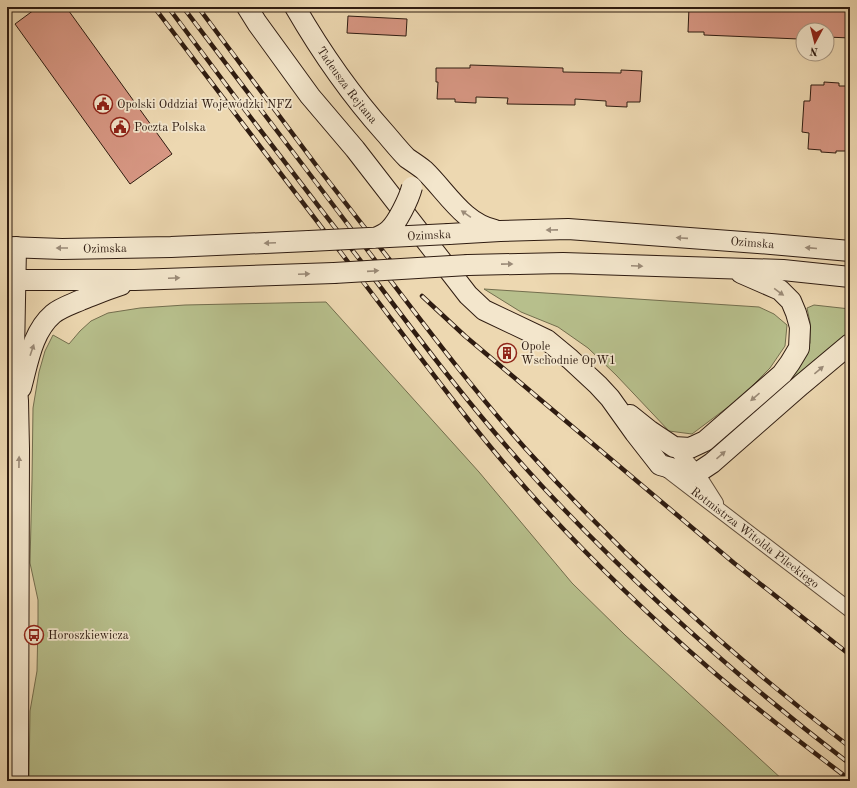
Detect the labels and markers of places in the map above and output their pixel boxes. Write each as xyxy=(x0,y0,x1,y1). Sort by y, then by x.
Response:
public building icon: Opolski Oddział Wojewódzki NFZ xyxy=(92,93,114,115)
place label: Opolski Oddział Wojewódzki NFZ xyxy=(117,99,292,111)
public building icon: Poczta Polska xyxy=(109,116,131,138)
place label: Poczta Polska xyxy=(134,122,206,134)
place label: Opole Wschodnie OpW1 xyxy=(521,341,616,367)
building icon: Opole Wschodnie OpW1 xyxy=(496,342,518,364)
bus stop icon: Horoszkiewicza xyxy=(23,624,45,646)
place label: Horoszkiewicza xyxy=(48,630,129,642)

